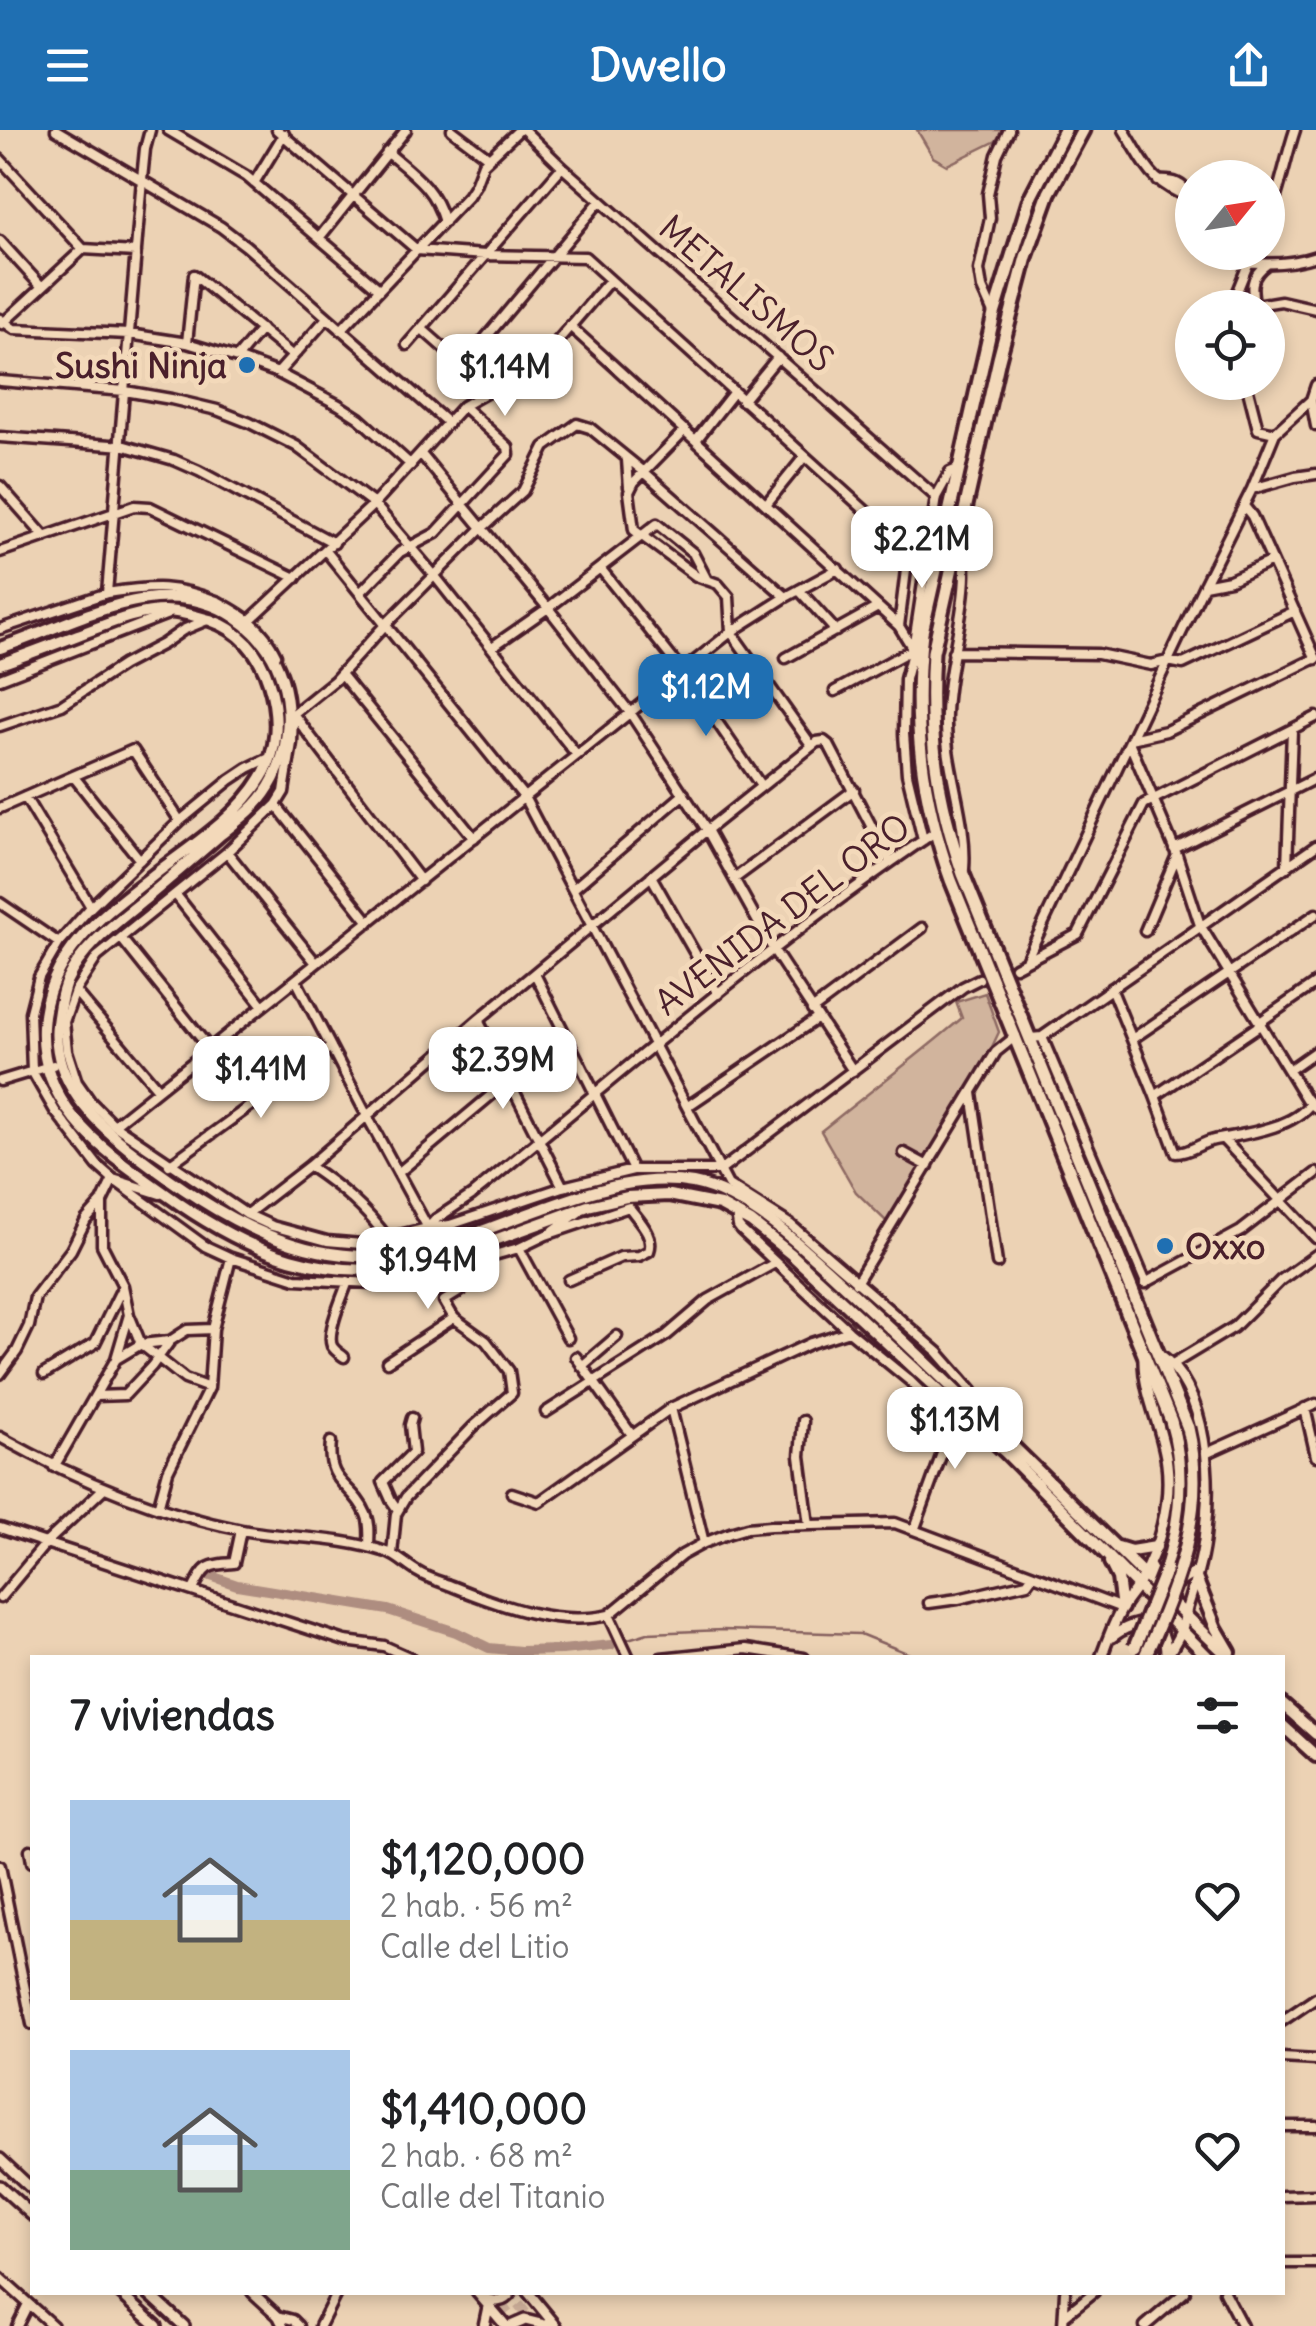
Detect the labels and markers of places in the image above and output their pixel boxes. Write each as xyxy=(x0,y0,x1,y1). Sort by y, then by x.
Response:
pin: $1.14M xyxy=(424,334,586,419)
place label: Sushi Ninja xyxy=(55,343,227,387)
marker: Sushi Ninja xyxy=(236,354,258,376)
pin: $2.21M xyxy=(841,506,1003,591)
pin: $1.12M xyxy=(625,654,787,739)
pin: $2.39M xyxy=(422,1027,584,1112)
pin: $1.41M xyxy=(180,1036,342,1121)
place label: Oxxo xyxy=(1185,1224,1266,1268)
pin: $1.94M xyxy=(347,1227,509,1312)
marker: Oxxo xyxy=(1154,1235,1176,1257)
pin: $1.13M xyxy=(874,1387,1036,1472)

